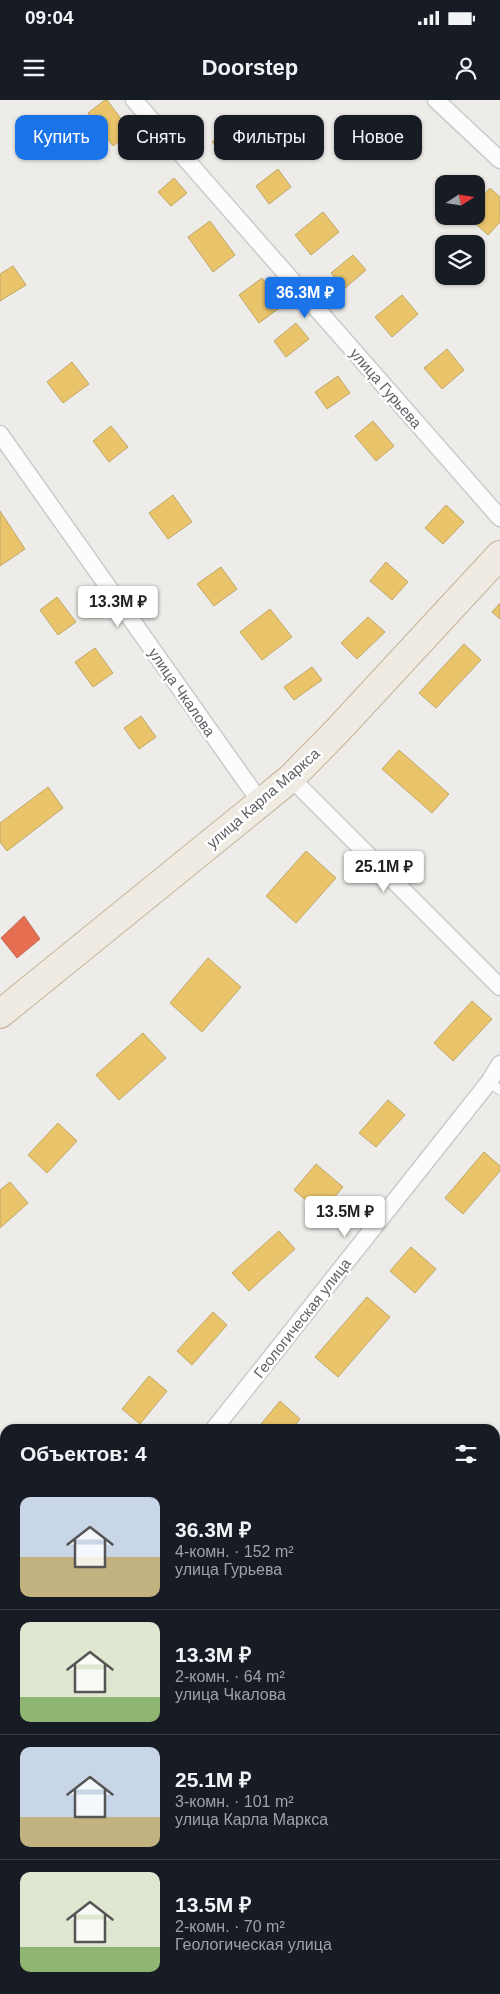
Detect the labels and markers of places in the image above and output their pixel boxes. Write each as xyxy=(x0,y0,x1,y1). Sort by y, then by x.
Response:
pin: 36.3M ₽ xyxy=(259,276,351,319)
pin: 13.3M ₽ xyxy=(72,586,164,628)
pin: 25.1M ₽ xyxy=(338,850,430,893)
pin: 13.5M ₽ xyxy=(299,1196,391,1238)

